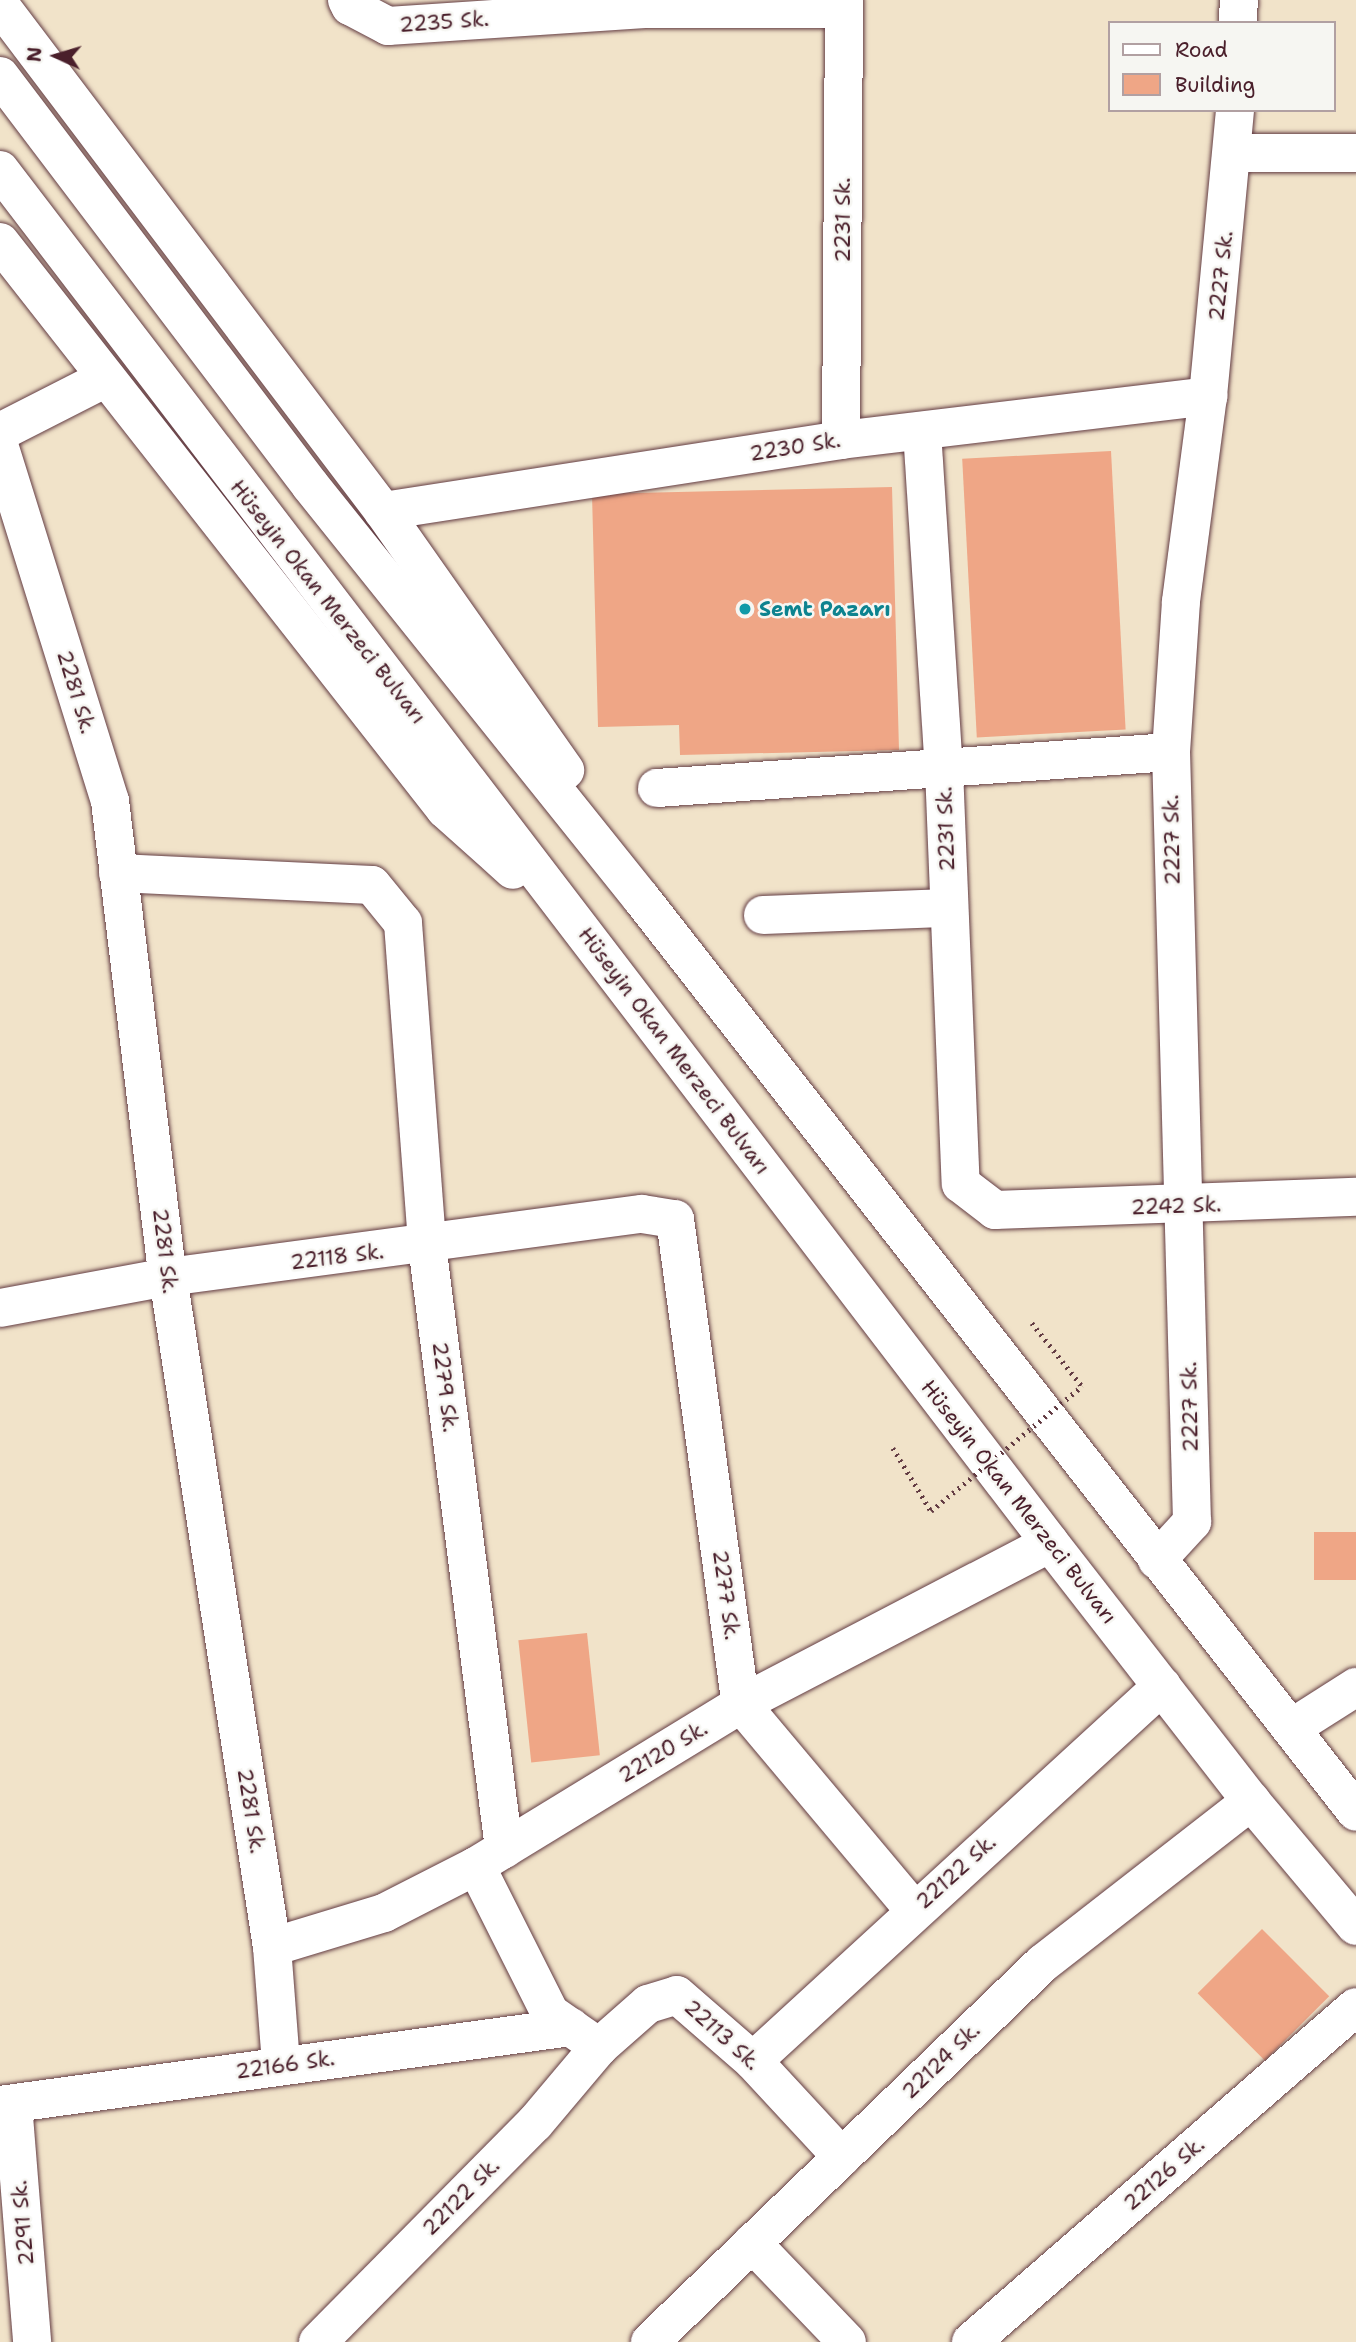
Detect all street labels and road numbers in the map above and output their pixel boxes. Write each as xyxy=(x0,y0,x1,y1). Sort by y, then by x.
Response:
street label: 2235 Sk. xyxy=(398,6,490,38)
street label: 2231 Sk. xyxy=(830,177,856,263)
street label: 2227 Sk. xyxy=(1204,230,1238,322)
street label: 2230 Sk. xyxy=(748,427,842,467)
street label: Hüseyin Okan Merzeci Bulvarı xyxy=(225,475,431,729)
street label: 2281 Sk. xyxy=(51,647,101,737)
street label: 2231 Sk. xyxy=(932,786,960,872)
street label: 2227 Sk. xyxy=(1159,794,1185,886)
street label: Hüseyin Okan Merzeci Bulvarı xyxy=(573,923,775,1179)
street label: 2242 Sk. xyxy=(1130,1192,1222,1220)
street label: 2281 Sk. xyxy=(147,1207,183,1295)
street label: 22118 Sk. xyxy=(289,1239,385,1275)
street label: 2279 Sk. xyxy=(427,1340,463,1434)
street label: 2227 Sk. xyxy=(1177,1361,1203,1453)
street label: Hüseyin Okan Merzeci Bulvarı xyxy=(916,1375,1122,1629)
street label: 2277 Sk. xyxy=(707,1548,745,1642)
street label: 22120 Sk. xyxy=(614,1716,712,1788)
street label: 2281 Sk. xyxy=(232,1767,270,1855)
street label: 22122 Sk. xyxy=(911,1830,1001,1914)
street label: 22113 Sk. xyxy=(679,1994,765,2076)
street label: 22124 Sk. xyxy=(897,2018,985,2104)
street label: 22166 Sk. xyxy=(234,2046,336,2084)
street label: 22126 Sk. xyxy=(1118,2132,1210,2216)
street label: 22122 Sk. xyxy=(417,2153,505,2241)
street label: 2291 Sk. xyxy=(7,2179,39,2267)

